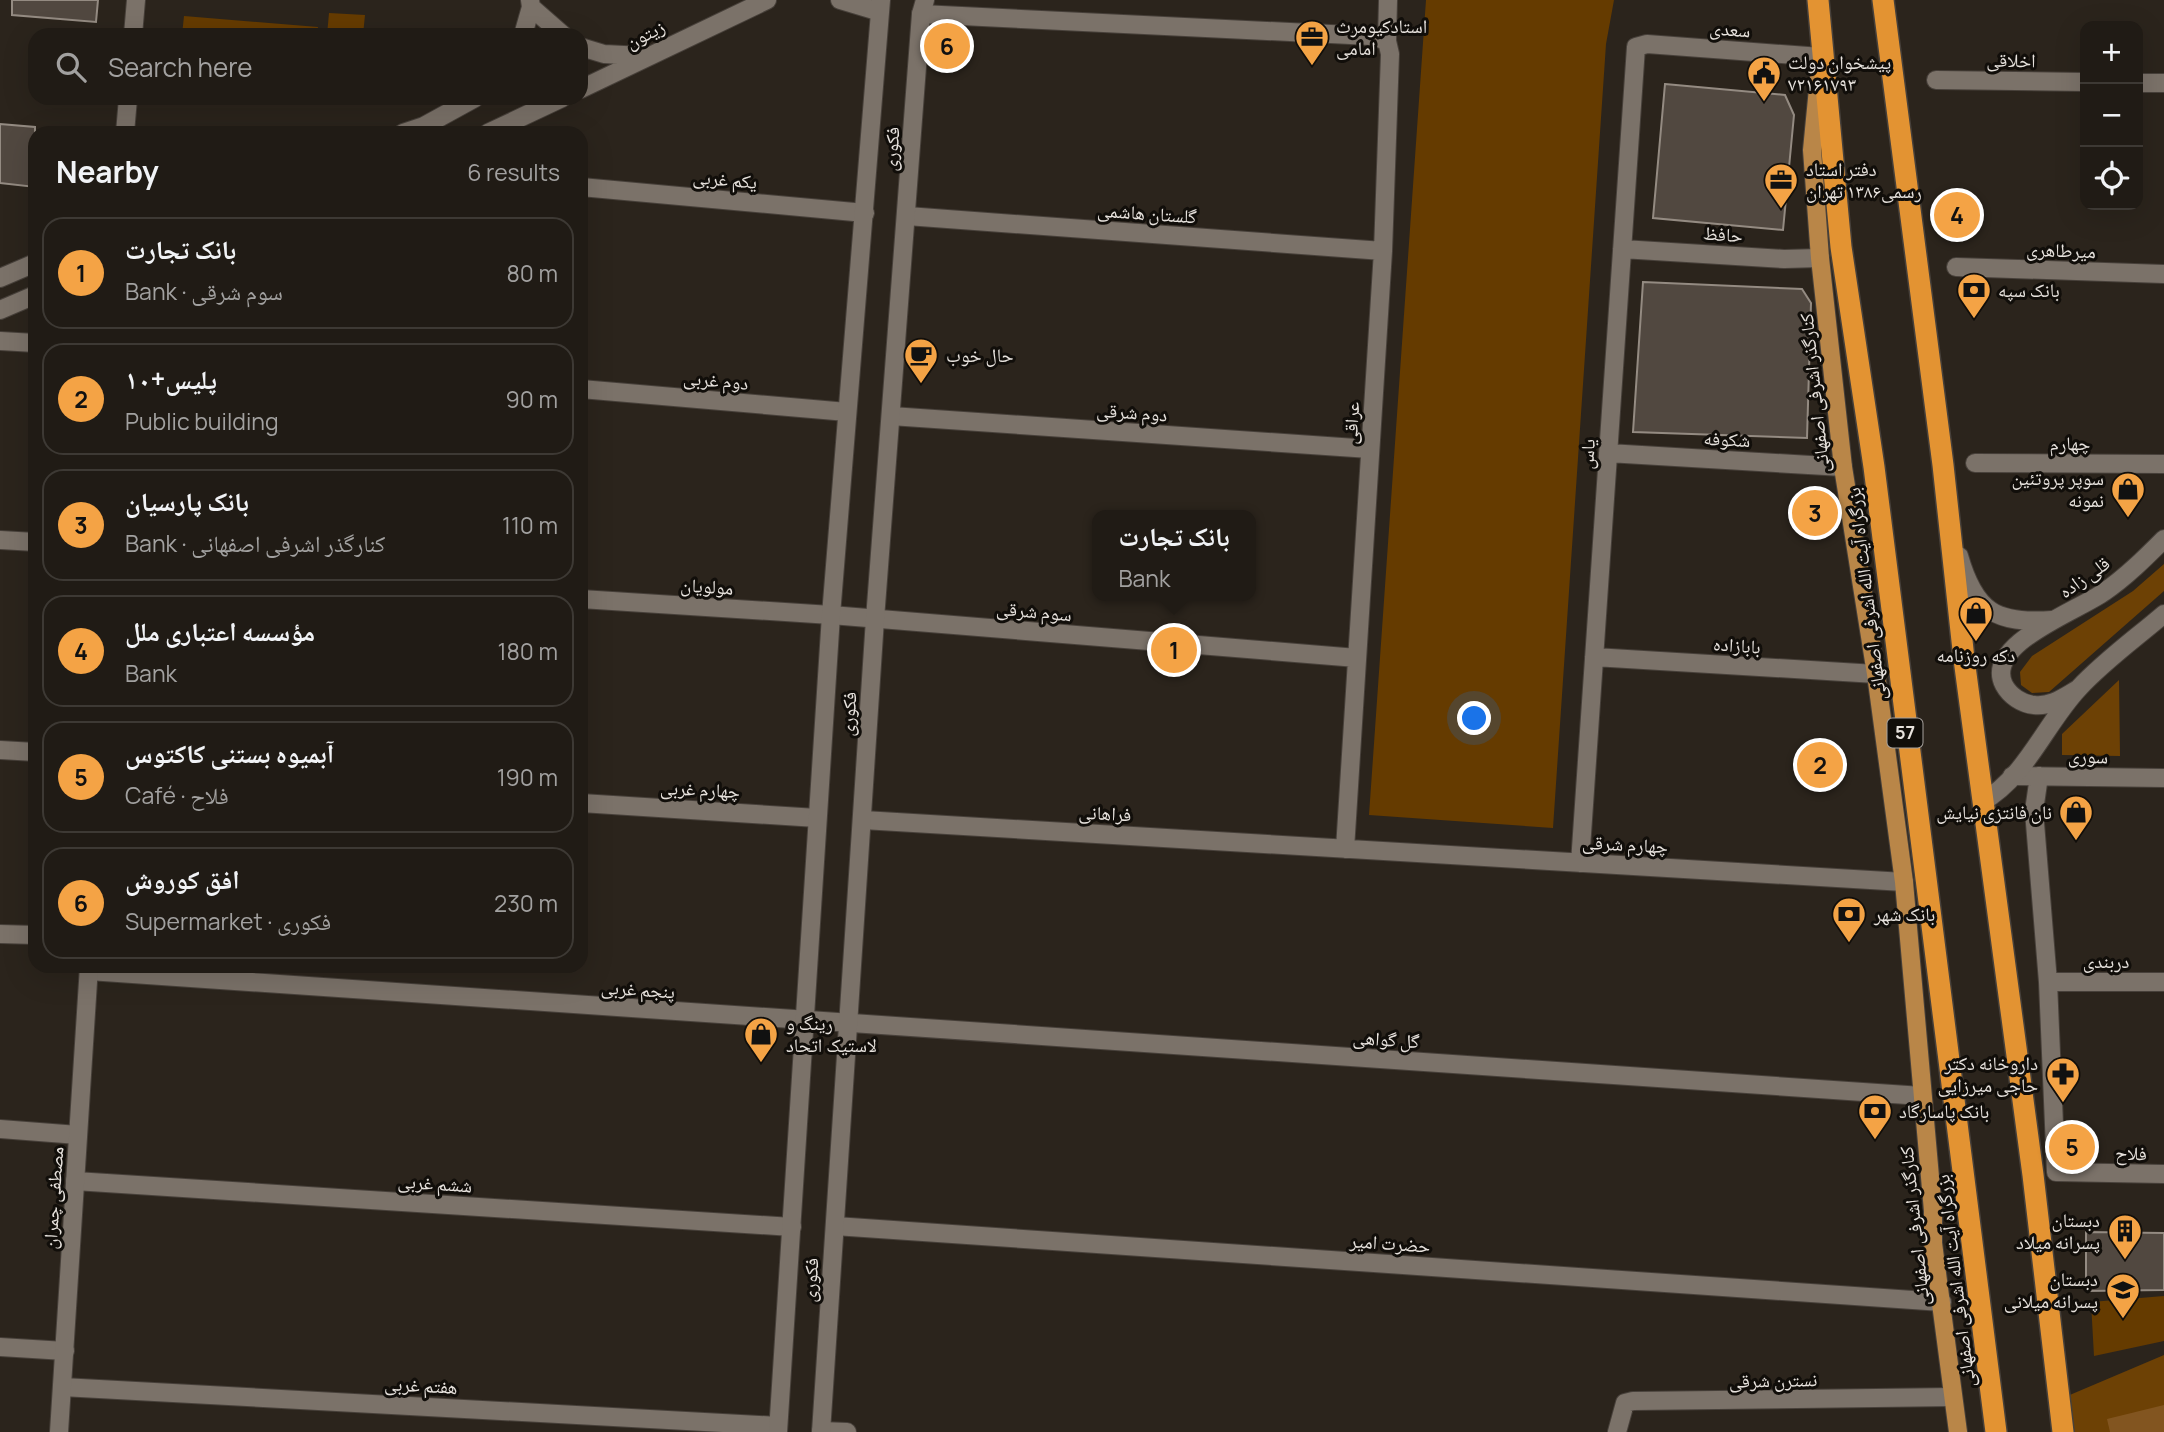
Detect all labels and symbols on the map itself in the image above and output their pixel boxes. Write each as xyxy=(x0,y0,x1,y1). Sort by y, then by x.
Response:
street label: زیتون xyxy=(621,13,669,55)
place label: استادکیومرث امامی xyxy=(1336,13,1427,61)
street label: سعدی xyxy=(1709,15,1751,43)
office icon: استادکیومرث امامی xyxy=(1293,18,1331,67)
pin: 6 xyxy=(924,20,970,72)
street label: اخلاقی xyxy=(1986,47,2036,73)
place label: پیشخوان دولت ۷۲۱۶۱۷۹۳ xyxy=(1788,49,1891,97)
public building icon: پیشخوان دولت ۷۲۱۶۱۷۹۳ xyxy=(1745,54,1783,103)
street label: فکوری xyxy=(876,126,906,172)
place label: دفتر استاد رسمی۱۳۸۶ تهران xyxy=(1806,156,1922,204)
office icon: دفتر استاد رسمی۱۳۸۶ تهران xyxy=(1762,161,1800,210)
street label: یکم غربی xyxy=(692,163,758,195)
pin: 4 xyxy=(1934,189,1980,241)
street label: گلستان هاشمی xyxy=(1096,197,1198,229)
street label: حافظ xyxy=(1702,220,1744,248)
street label: میرطاهری xyxy=(2026,236,2096,264)
bank icon: بانک سپه xyxy=(1955,271,1993,320)
place label: بانک سپه xyxy=(1998,277,2060,303)
street label: کنارگذر اشرفی اصفهانی xyxy=(1793,312,1835,474)
cafe icon: حال خوب xyxy=(902,336,940,385)
place label: حال خوب xyxy=(946,342,1014,368)
street label: دوم غربی xyxy=(682,364,750,397)
street label: دوم شرقی xyxy=(1096,397,1168,428)
street label: عراقی xyxy=(1337,400,1365,445)
street label: شکوفه xyxy=(1703,425,1751,453)
street label: چهارم xyxy=(2050,430,2090,457)
street label: یاس xyxy=(1573,438,1601,470)
place label: سوپر پروتئین نمونه xyxy=(2012,465,2104,513)
shop icon: سوپر پروتئین نمونه xyxy=(2109,470,2147,519)
street label: بزرگراه آیت الله اشرفی اصفهانی xyxy=(1840,486,1892,702)
pin: 3 xyxy=(1792,487,1838,539)
street label: قلی زاده xyxy=(2053,550,2115,604)
street label: مولویان xyxy=(680,571,734,601)
shop icon: دکه روزنامه xyxy=(1957,594,1995,643)
street label: سوم شرقی xyxy=(995,595,1073,628)
pin: 1 xyxy=(1151,624,1197,676)
street label: بابازاده xyxy=(1712,630,1762,660)
place label: دکه روزنامه xyxy=(1937,642,2016,668)
street label: فکوری xyxy=(833,691,863,737)
your location xyxy=(1457,701,1491,735)
road number: 57 xyxy=(1888,718,1923,748)
pin: 2 xyxy=(1797,739,1843,791)
street label: سوری xyxy=(2068,743,2108,769)
street label: چهارم غربی xyxy=(659,774,741,805)
shop icon: نان فانتزی نیایش xyxy=(2057,793,2095,842)
street label: فراهانی xyxy=(1078,799,1132,827)
place label: نان فانتزی نیایش xyxy=(1936,799,2052,825)
street label: چهارم شرقی xyxy=(1581,829,1669,860)
bank icon: بانک شهر xyxy=(1830,895,1868,944)
place label: بانک شهر xyxy=(1873,901,1935,927)
street label: دربندی xyxy=(2083,948,2129,974)
street label: پنجم غربی xyxy=(600,973,676,1005)
place label: رینگ و لاستیک اتحاد xyxy=(786,1010,877,1058)
shop icon: رینگ و لاستیک اتحاد xyxy=(742,1015,780,1064)
street label: گل گواهی xyxy=(1352,1024,1420,1054)
place label: داروخانه دکتر حاجی میرزایی xyxy=(1938,1050,2038,1098)
pharmacy icon: داروخانه دکتر حاجی میرزایی xyxy=(2044,1055,2082,1104)
bank icon: بانک پاسارگاد xyxy=(1856,1092,1894,1141)
place label: بانک پاسارگاد xyxy=(1899,1098,1989,1124)
pin: 5 xyxy=(2049,1121,2095,1173)
street label: فلاح xyxy=(2115,1140,2147,1166)
street label: کنارگذر اشرفی اصفهانی xyxy=(1893,1145,1935,1307)
street label: مصطفی چمران xyxy=(36,1146,70,1250)
street label: ششم غربی xyxy=(397,1167,473,1199)
street label: بزرگراه آیت الله اشرفی اصفهانی xyxy=(1929,1173,1981,1389)
place label: دبستان پسرانه میلاد xyxy=(2016,1207,2100,1255)
building icon: دبستان پسرانه میلاد xyxy=(2106,1212,2144,1261)
street label: حضرت امیر xyxy=(1348,1227,1431,1259)
street label: فکوری xyxy=(795,1257,825,1303)
place label: دبستان پسرانه میلانی xyxy=(2004,1266,2098,1314)
school or university icon: دبستان پسرانه میلانی xyxy=(2104,1271,2142,1320)
street label: نسترن شرقی xyxy=(1729,1366,1817,1394)
street label: هفتم غربی xyxy=(384,1370,458,1400)

